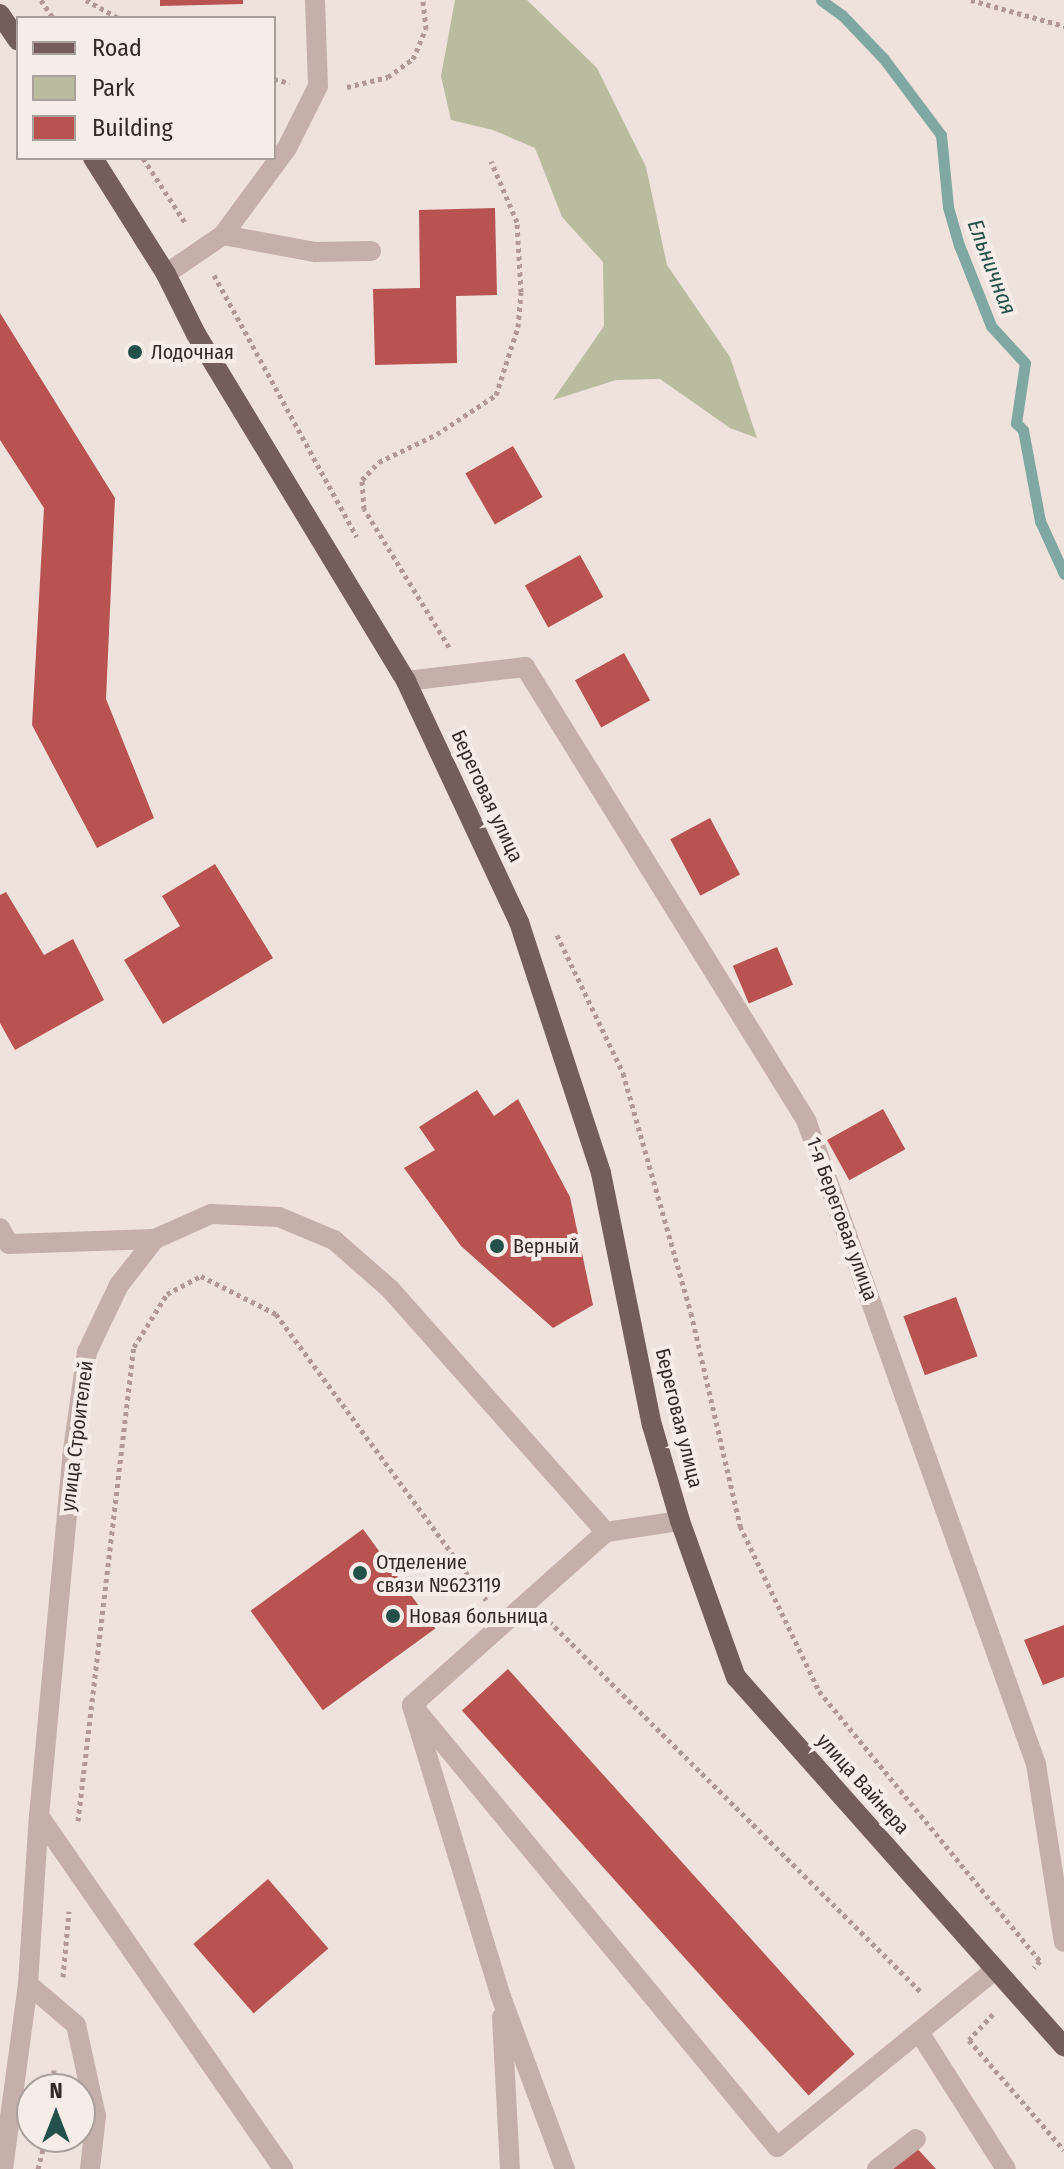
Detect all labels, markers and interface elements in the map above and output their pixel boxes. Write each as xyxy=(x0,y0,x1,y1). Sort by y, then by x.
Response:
legend xyxy=(16,16,276,160)
text: Road xyxy=(92,34,142,62)
text: Park xyxy=(92,74,135,102)
text: Building xyxy=(92,114,173,142)
water label: Ельничная xyxy=(962,216,1022,318)
place label: Лодочная xyxy=(151,340,234,364)
marker: Лодочная xyxy=(126,343,144,361)
street label: Береговая улица xyxy=(446,726,528,866)
street label: 1-я Береговая улица xyxy=(801,1134,883,1304)
place label: Верный xyxy=(513,1234,579,1258)
marker: Верный xyxy=(488,1237,506,1255)
street label: Береговая улица xyxy=(650,1346,708,1490)
street label: улица Строителей xyxy=(56,1359,98,1513)
place label: Отделение связи №623119 xyxy=(376,1550,501,1597)
marker: Отделение связи №623119 xyxy=(351,1564,369,1582)
place label: Новая больница xyxy=(409,1604,548,1628)
marker: Новая больница xyxy=(384,1607,402,1625)
street label: улица Вайнера xyxy=(812,1729,914,1839)
north arrow xyxy=(16,2073,96,2153)
text: N xyxy=(49,2077,63,2104)

